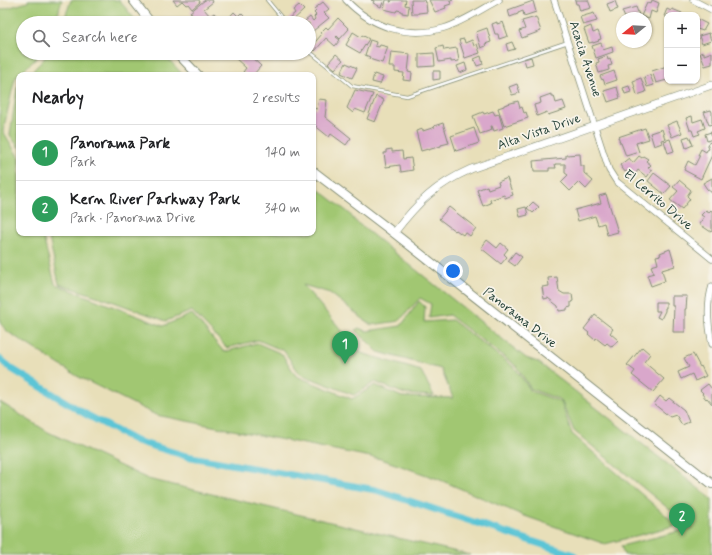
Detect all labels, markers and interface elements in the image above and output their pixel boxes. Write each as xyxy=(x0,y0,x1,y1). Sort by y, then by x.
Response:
north arrow xyxy=(616,12,652,48)
map controls xyxy=(664,12,700,84)
button: + xyxy=(664,12,700,48)
search box xyxy=(16,16,316,60)
street label: Acacia Avenue xyxy=(565,19,605,99)
icon: search xyxy=(30,27,52,49)
text: Search here xyxy=(62,28,138,48)
button: − xyxy=(664,48,700,84)
text: Nearby xyxy=(32,87,84,109)
text: 2 results xyxy=(253,90,300,107)
street label: Alta Vista Drive xyxy=(495,110,583,154)
text: Panorama Park xyxy=(70,134,170,154)
text: 1 xyxy=(42,144,48,161)
text: 140 m xyxy=(265,144,300,161)
text: Park xyxy=(70,154,96,171)
street label: El Cerrito Drive xyxy=(620,166,696,234)
text: Kern River Parkway Park xyxy=(70,190,240,210)
text: 2 xyxy=(42,200,48,217)
text: 340 m xyxy=(265,200,300,217)
text: Park · Panorama Drive xyxy=(70,210,196,227)
your location xyxy=(443,261,463,281)
street label: Panorama Drive xyxy=(479,284,561,352)
pin: 1 xyxy=(332,331,358,364)
pin: 2 xyxy=(669,503,695,536)

